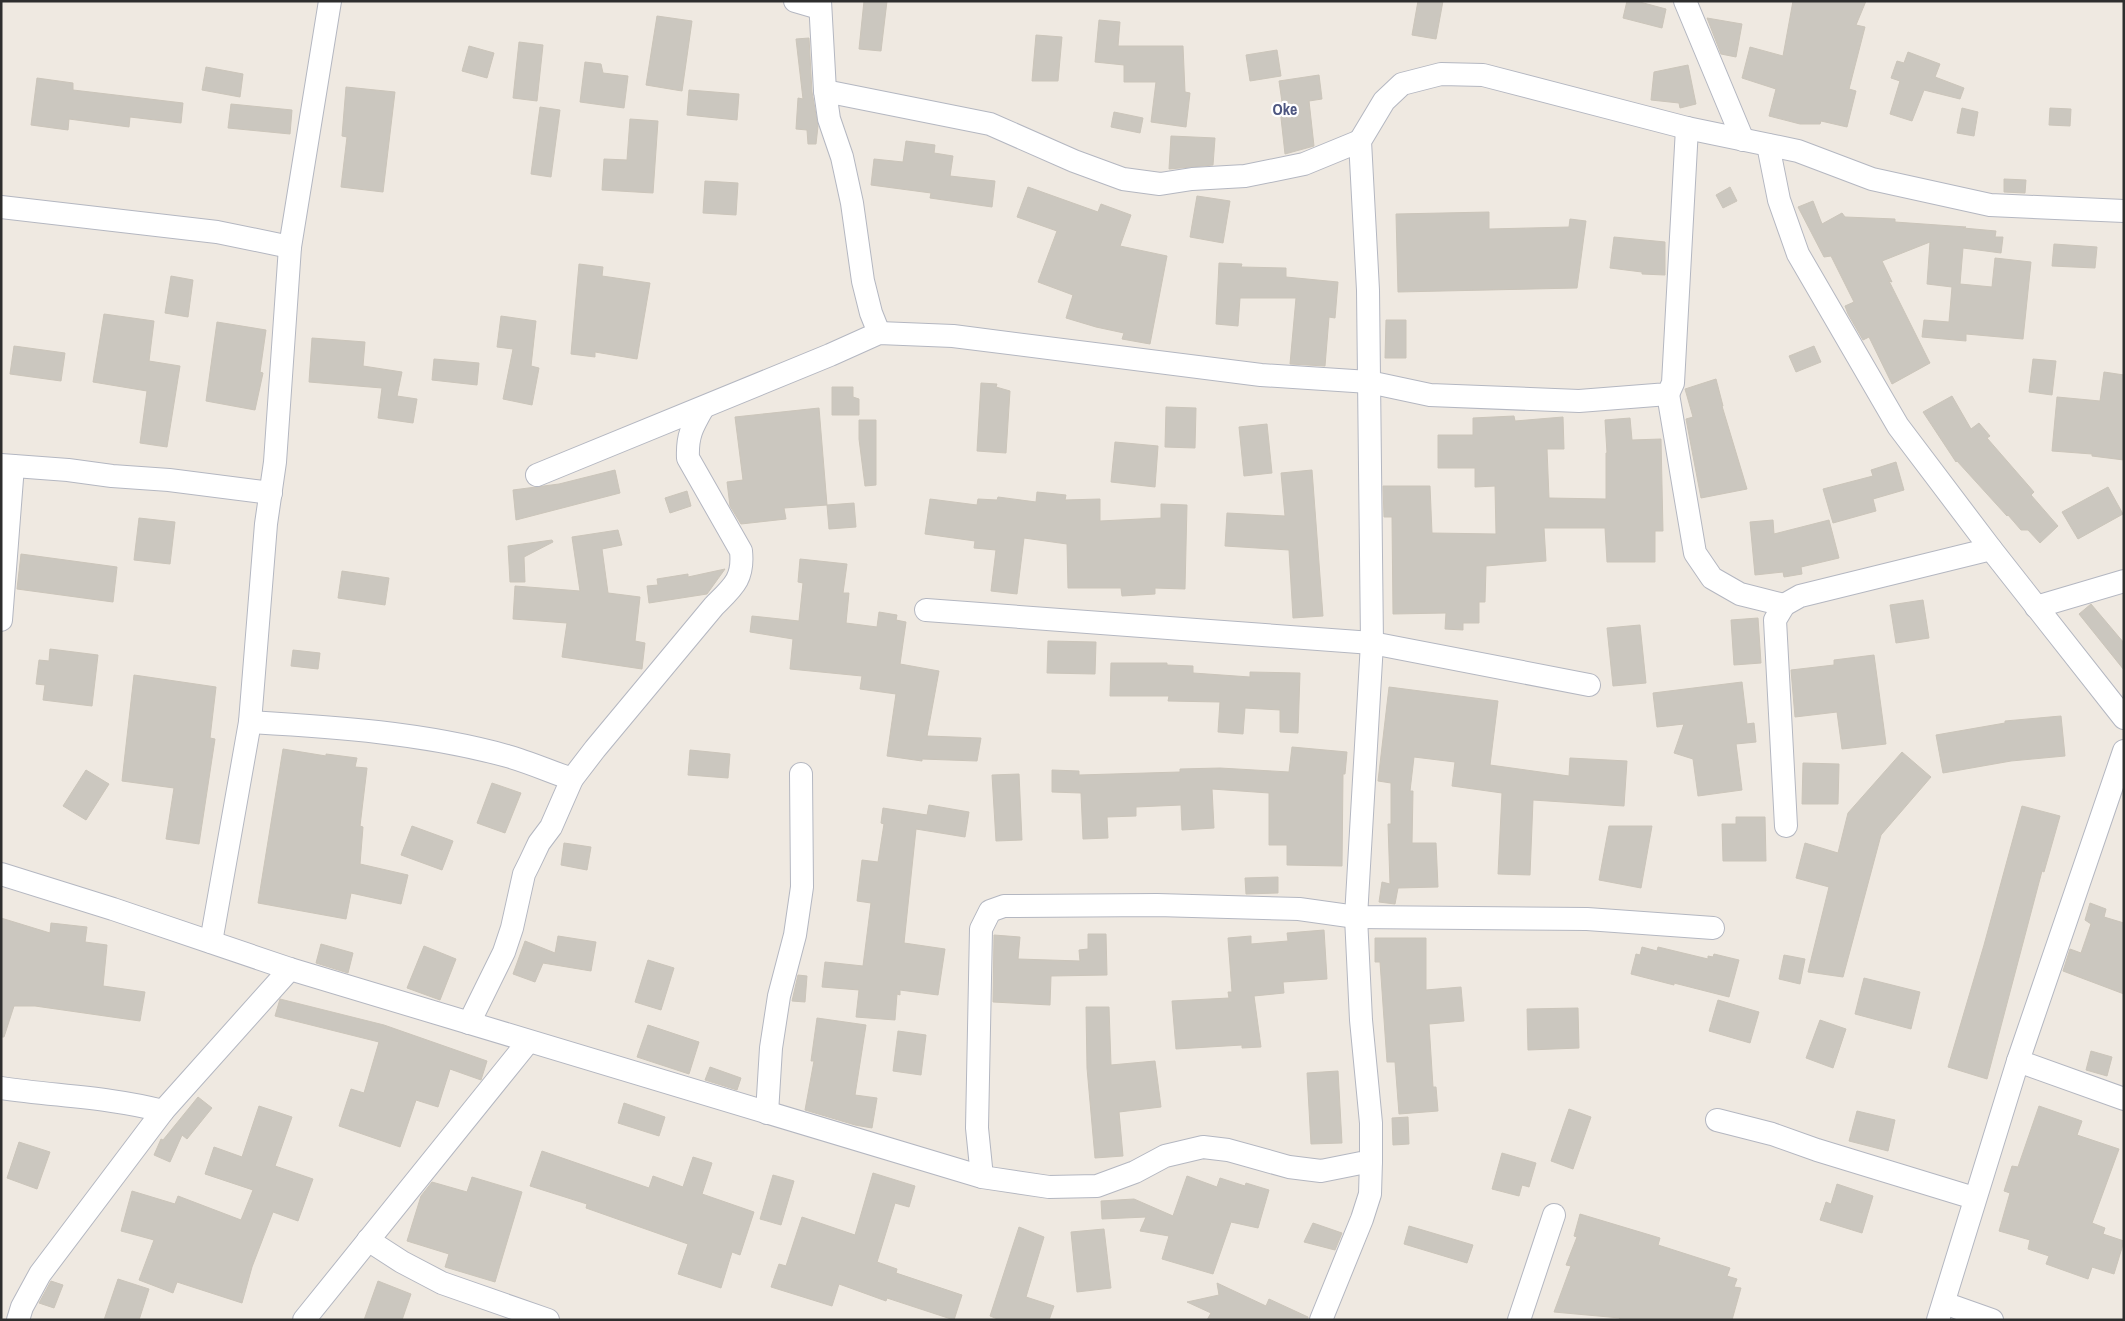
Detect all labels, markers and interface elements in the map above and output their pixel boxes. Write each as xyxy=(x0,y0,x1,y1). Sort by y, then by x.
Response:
district label: Oke xyxy=(1273,98,1297,120)

